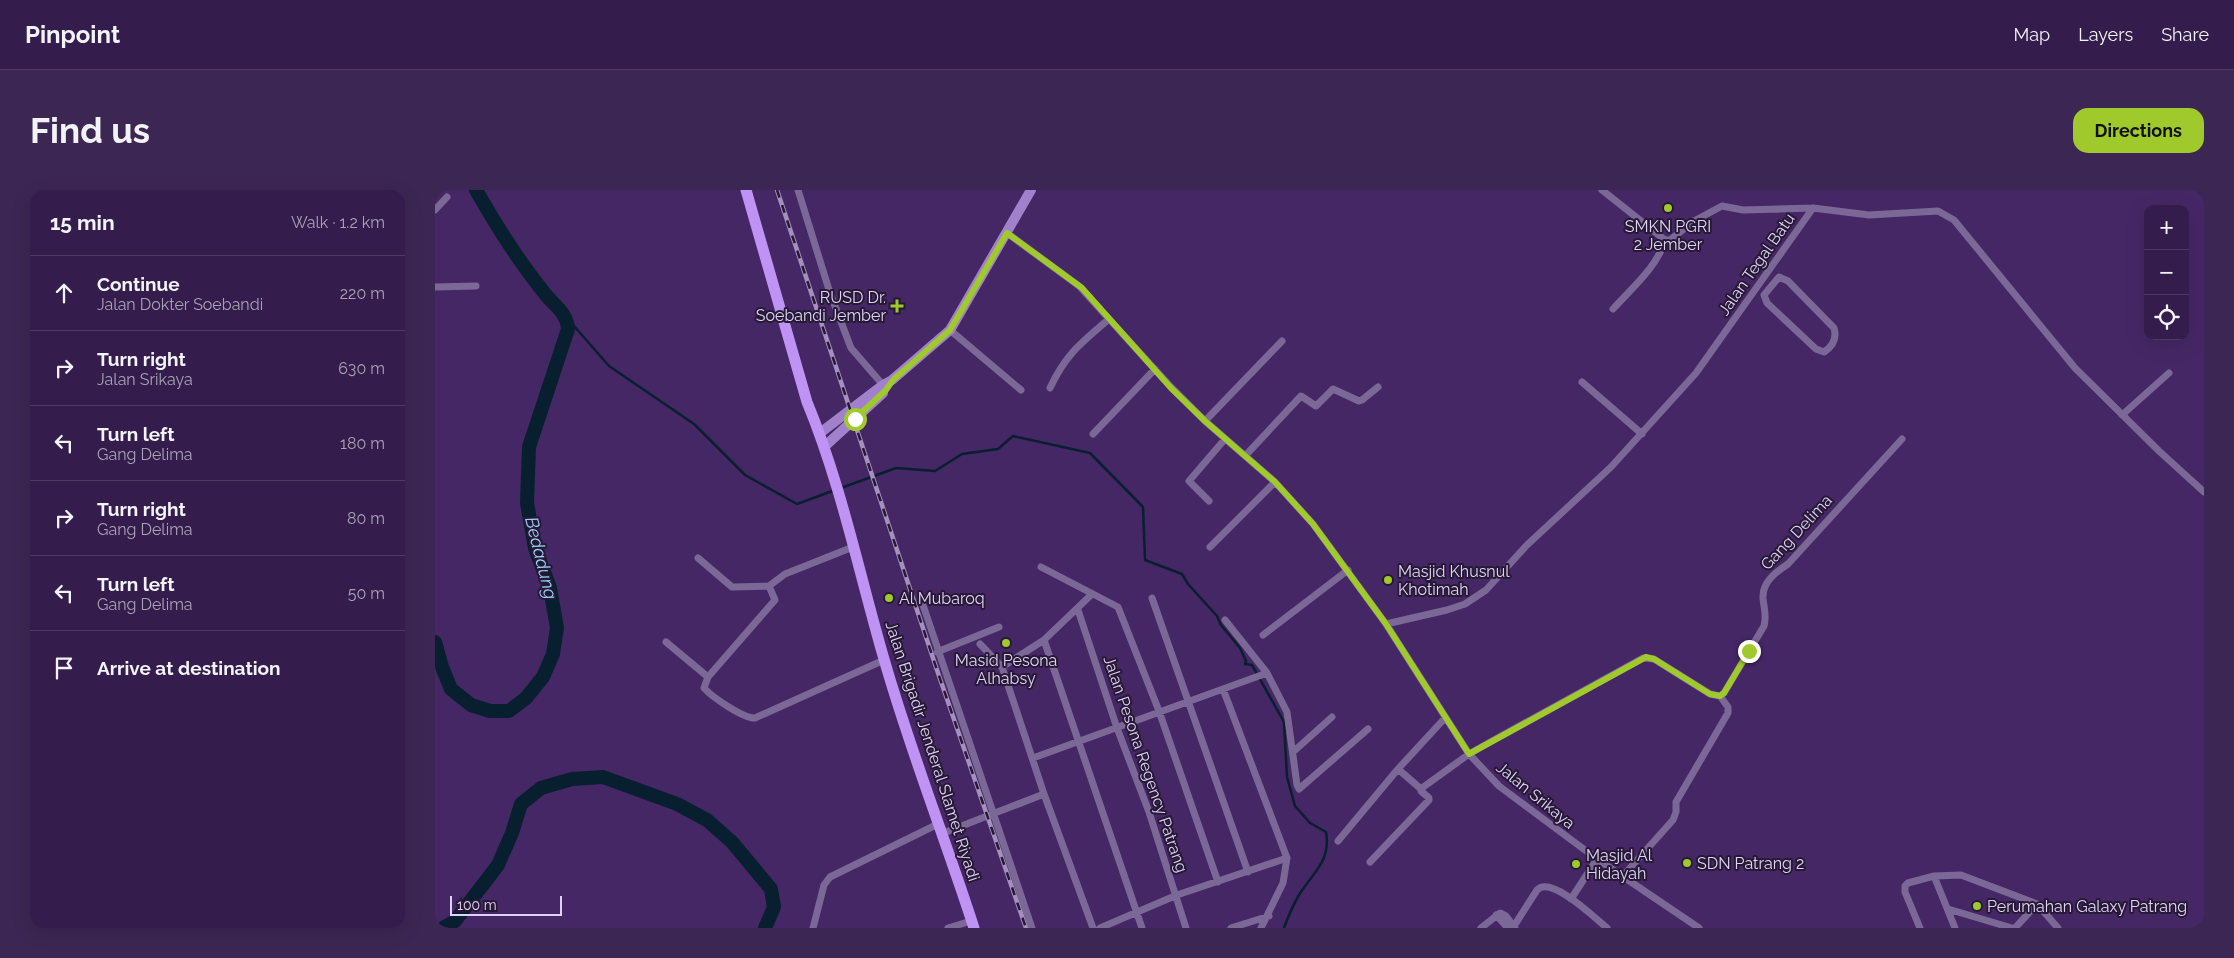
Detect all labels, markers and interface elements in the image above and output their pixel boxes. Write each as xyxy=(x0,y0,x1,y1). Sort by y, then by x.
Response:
text: Pinpoint xyxy=(25,20,120,49)
text: Map xyxy=(2014,24,2050,45)
text: Layers xyxy=(2078,24,2133,45)
text: Share xyxy=(2161,24,2209,45)
button: Directions xyxy=(2073,108,2204,153)
text: Find us xyxy=(30,110,150,151)
marker: SMKN PGRI 2 Jember xyxy=(1662,202,1674,214)
map controls xyxy=(2144,205,2189,340)
button: + xyxy=(2144,205,2189,250)
text: 15 min xyxy=(50,210,115,235)
street label: Jalan Tegal Batu xyxy=(1714,210,1799,319)
text: Walk · 1.2 km xyxy=(291,213,385,232)
place label: SMKN PGRI 2 Jember xyxy=(1625,217,1711,254)
button: − xyxy=(2144,250,2189,295)
text: Continue xyxy=(97,273,180,295)
icon: ahead xyxy=(50,279,78,307)
text: 220 m xyxy=(340,284,385,303)
place label: RUSD Dr. Soebandi Jember xyxy=(756,288,886,325)
text: Jalan Dokter Soebandi xyxy=(97,295,263,314)
button: locate xyxy=(2144,295,2189,340)
marker: RUSD Dr. Soebandi Jember xyxy=(890,299,904,313)
text: Turn right xyxy=(97,348,186,370)
icon: right xyxy=(50,354,78,382)
text: 630 m xyxy=(338,359,385,378)
text: Jalan Srikaya xyxy=(97,370,193,389)
route start xyxy=(844,408,867,431)
text: Turn left xyxy=(97,423,174,445)
icon: left xyxy=(50,429,78,457)
text: 180 m xyxy=(340,434,385,453)
text: Gang Delima xyxy=(97,445,193,464)
street label: Gang Delima xyxy=(1757,491,1836,574)
text: Turn right xyxy=(97,498,186,520)
icon: right xyxy=(50,504,78,532)
text: 80 m xyxy=(347,509,385,528)
water label: Bedadung xyxy=(521,514,562,602)
text: Gang Delima xyxy=(97,520,193,539)
place label: Masjid Khusnul Khotimah xyxy=(1398,562,1510,599)
text: Turn left xyxy=(97,573,174,595)
marker: Masjid Khusnul Khotimah xyxy=(1382,574,1394,586)
icon: left xyxy=(50,579,78,607)
text: 50 m xyxy=(348,584,385,603)
place label: Al Mubaroq xyxy=(899,589,985,608)
marker: Al Mubaroq xyxy=(883,592,895,604)
text: Gang Delima xyxy=(97,595,193,614)
street label: Jalan Brigadir Jenderal Slamet Riyadi xyxy=(881,619,984,883)
marker: Masid Pesona Alhabsy xyxy=(1000,637,1012,649)
route end xyxy=(1738,640,1761,663)
place label: Masid Pesona Alhabsy xyxy=(955,651,1057,688)
street label: Jalan Pesona Regency Patrang xyxy=(1099,653,1192,875)
icon: arrive xyxy=(50,654,78,682)
text: Arrive at destination xyxy=(97,657,281,679)
street label: Jalan Srikaya xyxy=(1493,758,1579,833)
place label: Masjid Al Hidayah xyxy=(1586,846,1653,883)
place label: SDN Patrang 2 xyxy=(1697,854,1804,873)
marker: SDN Patrang 2 xyxy=(1681,857,1693,869)
marker: Masjid Al Hidayah xyxy=(1570,858,1582,870)
scale bar xyxy=(450,893,563,916)
text: 100 m xyxy=(457,897,497,913)
place label: Perumahan Galaxy Patrang xyxy=(1987,897,2187,916)
marker: Perumahan Galaxy Patrang xyxy=(1971,900,1983,912)

